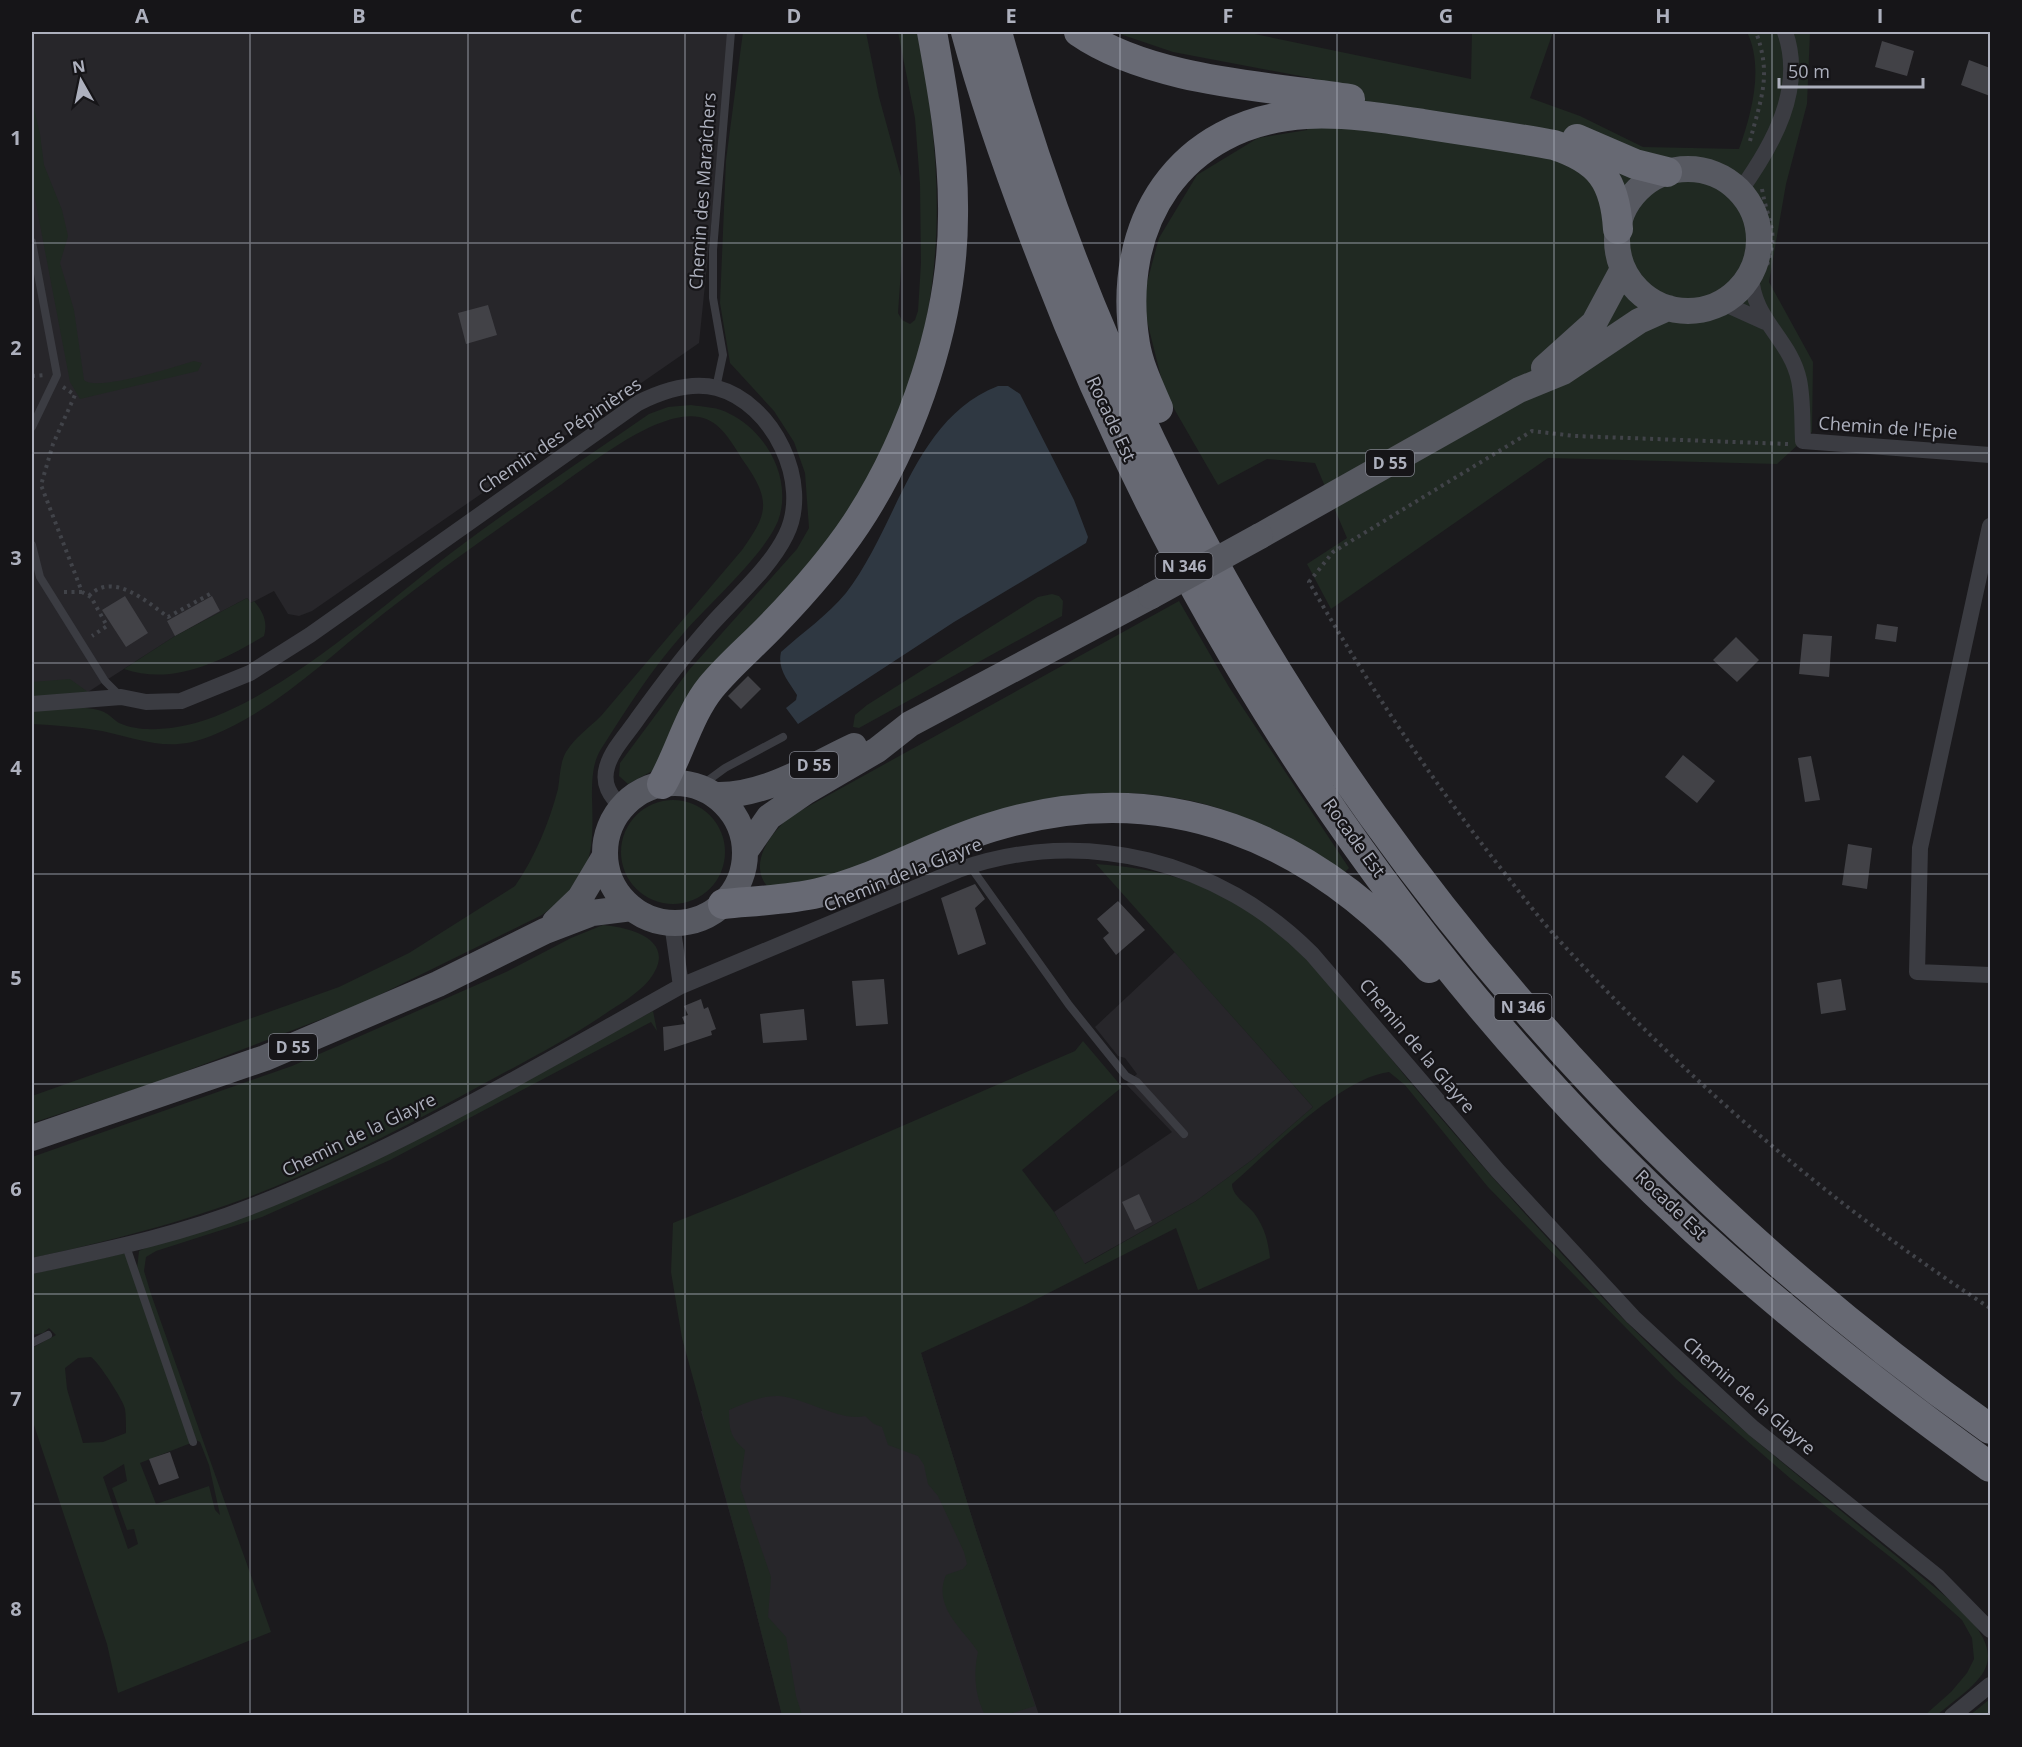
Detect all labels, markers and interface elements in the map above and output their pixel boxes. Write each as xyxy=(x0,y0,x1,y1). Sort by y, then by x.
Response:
text: A xyxy=(135,2,149,29)
text: B xyxy=(352,2,366,29)
text: C xyxy=(570,2,583,29)
text: D xyxy=(787,2,801,29)
text: E xyxy=(1005,2,1017,29)
text: F xyxy=(1223,2,1233,29)
text: G xyxy=(1439,2,1453,29)
text: H xyxy=(1655,2,1671,29)
text: I xyxy=(1877,2,1883,29)
north arrow xyxy=(51,51,111,111)
scale bar xyxy=(1779,51,1923,89)
text: N xyxy=(71,54,87,78)
text: 50 m xyxy=(1788,59,1830,83)
street label: Chemin des Maraîchers xyxy=(683,92,721,290)
text: 1 xyxy=(10,124,22,151)
text: 2 xyxy=(10,334,22,361)
street label: Chemin des Pépinières xyxy=(473,372,646,499)
street label: Rocade Est xyxy=(1082,372,1142,465)
street label: Chemin de l'Epie xyxy=(1818,410,1958,444)
road number: D 55 xyxy=(1366,450,1414,476)
text: 3 xyxy=(10,544,22,571)
road number: N 346 xyxy=(1156,553,1212,579)
road number: D 55 xyxy=(790,752,838,778)
text: 4 xyxy=(10,754,22,781)
street label: Rocade Est xyxy=(1318,793,1391,881)
street label: Chemin de la Glayre xyxy=(820,831,985,917)
text: 5 xyxy=(10,964,22,991)
street label: Chemin de la Glayre xyxy=(1354,973,1481,1118)
road number: N 346 xyxy=(1494,994,1552,1020)
road number: D 55 xyxy=(269,1034,317,1060)
street label: Chemin de la Glayre xyxy=(278,1086,440,1182)
street label: Rocade Est xyxy=(1630,1164,1713,1245)
text: 6 xyxy=(10,1175,22,1202)
street label: Chemin de la Glayre xyxy=(1678,1331,1821,1460)
text: 7 xyxy=(10,1385,22,1412)
text: 8 xyxy=(10,1595,22,1622)

